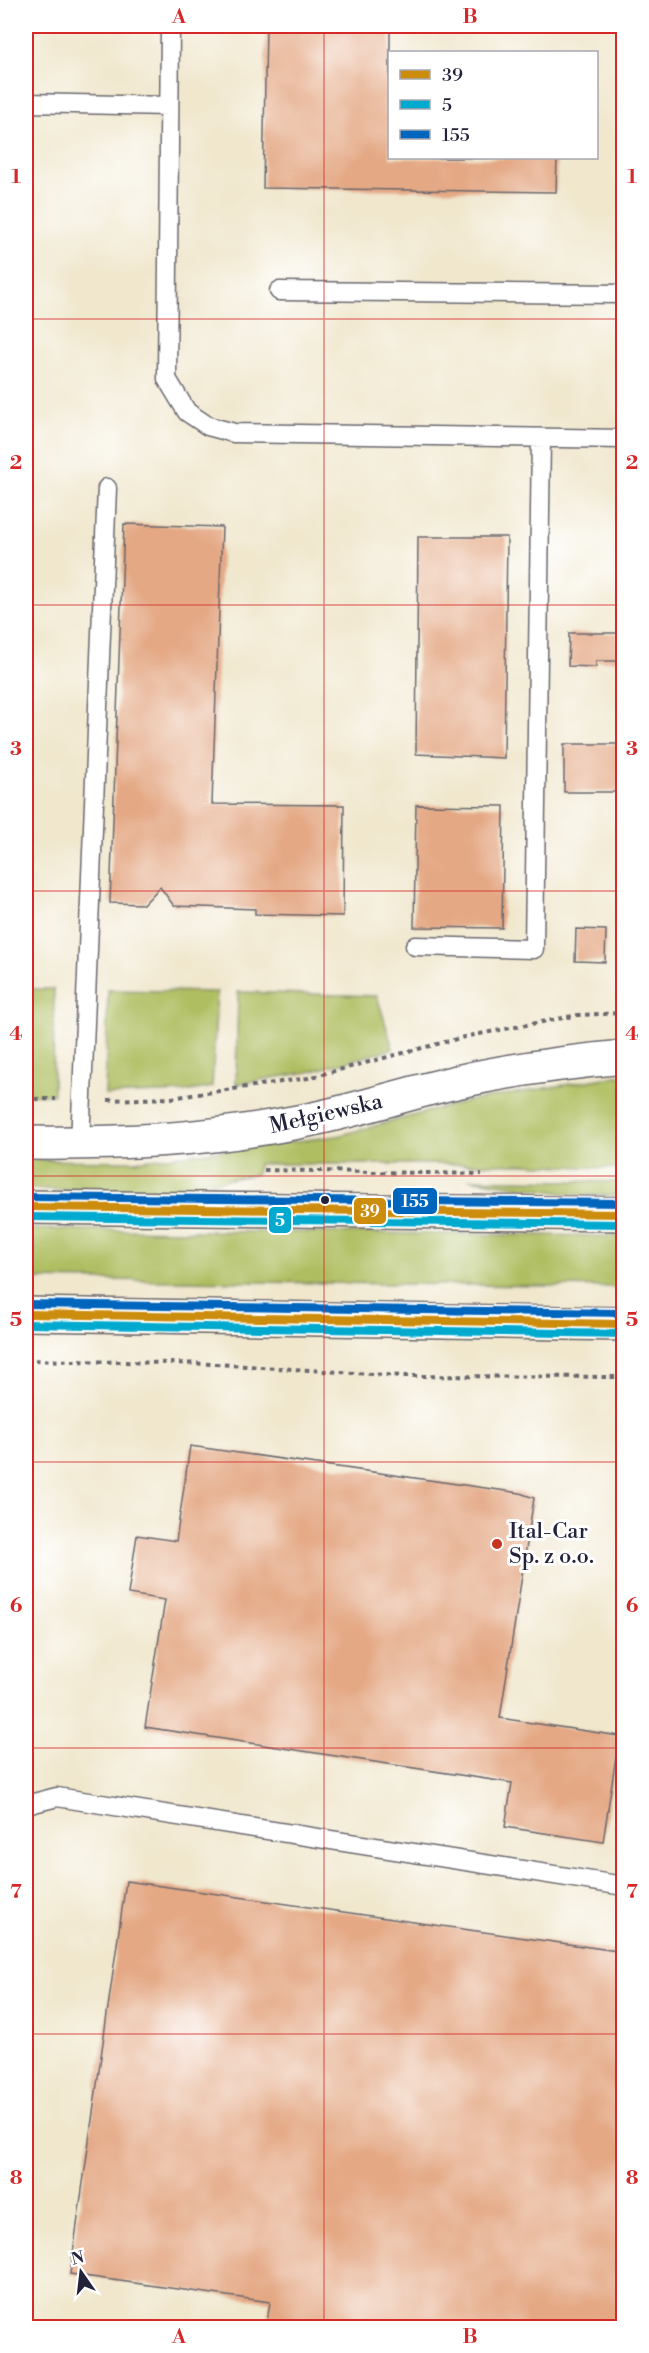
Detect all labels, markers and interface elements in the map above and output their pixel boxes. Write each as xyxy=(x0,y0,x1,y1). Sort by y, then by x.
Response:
text: A xyxy=(171,5,187,30)
text: B xyxy=(462,5,478,30)
legend xyxy=(388,51,598,159)
text: 39 xyxy=(442,64,463,87)
text: 5 xyxy=(442,94,452,117)
text: 155 xyxy=(442,124,470,147)
text: 1 xyxy=(11,165,21,190)
text: 1 xyxy=(627,165,637,190)
text: 2 xyxy=(10,451,22,476)
text: 2 xyxy=(626,451,638,476)
text: 3 xyxy=(10,737,22,762)
text: 3 xyxy=(626,737,638,762)
text: 4 xyxy=(9,1022,23,1047)
text: 4 xyxy=(625,1022,639,1047)
street label: Mełgiewska xyxy=(267,1088,386,1140)
line badge: 155 xyxy=(392,1187,438,1215)
text: 155 xyxy=(401,1192,429,1212)
unlabelled marker xyxy=(319,1194,331,1206)
line badge: 39 xyxy=(353,1197,387,1225)
text: 39 xyxy=(360,1202,380,1222)
line badge: 5 xyxy=(268,1206,292,1234)
text: 5 xyxy=(275,1211,285,1231)
text: 5 xyxy=(10,1308,22,1333)
text: 5 xyxy=(626,1308,638,1333)
place label: Ital-Car Sp. z o.o. xyxy=(509,1518,594,1570)
marker: Ital-Car Sp. z o.o. xyxy=(490,1537,504,1551)
text: 6 xyxy=(10,1594,23,1619)
text: 6 xyxy=(626,1594,639,1619)
text: 7 xyxy=(10,1880,22,1905)
text: 7 xyxy=(626,1880,638,1905)
text: 8 xyxy=(10,2166,23,2191)
text: 8 xyxy=(626,2166,639,2191)
north arrow xyxy=(51,2242,111,2302)
text: N xyxy=(69,2247,87,2270)
text: A xyxy=(171,2325,187,2350)
text: B xyxy=(462,2325,478,2350)

